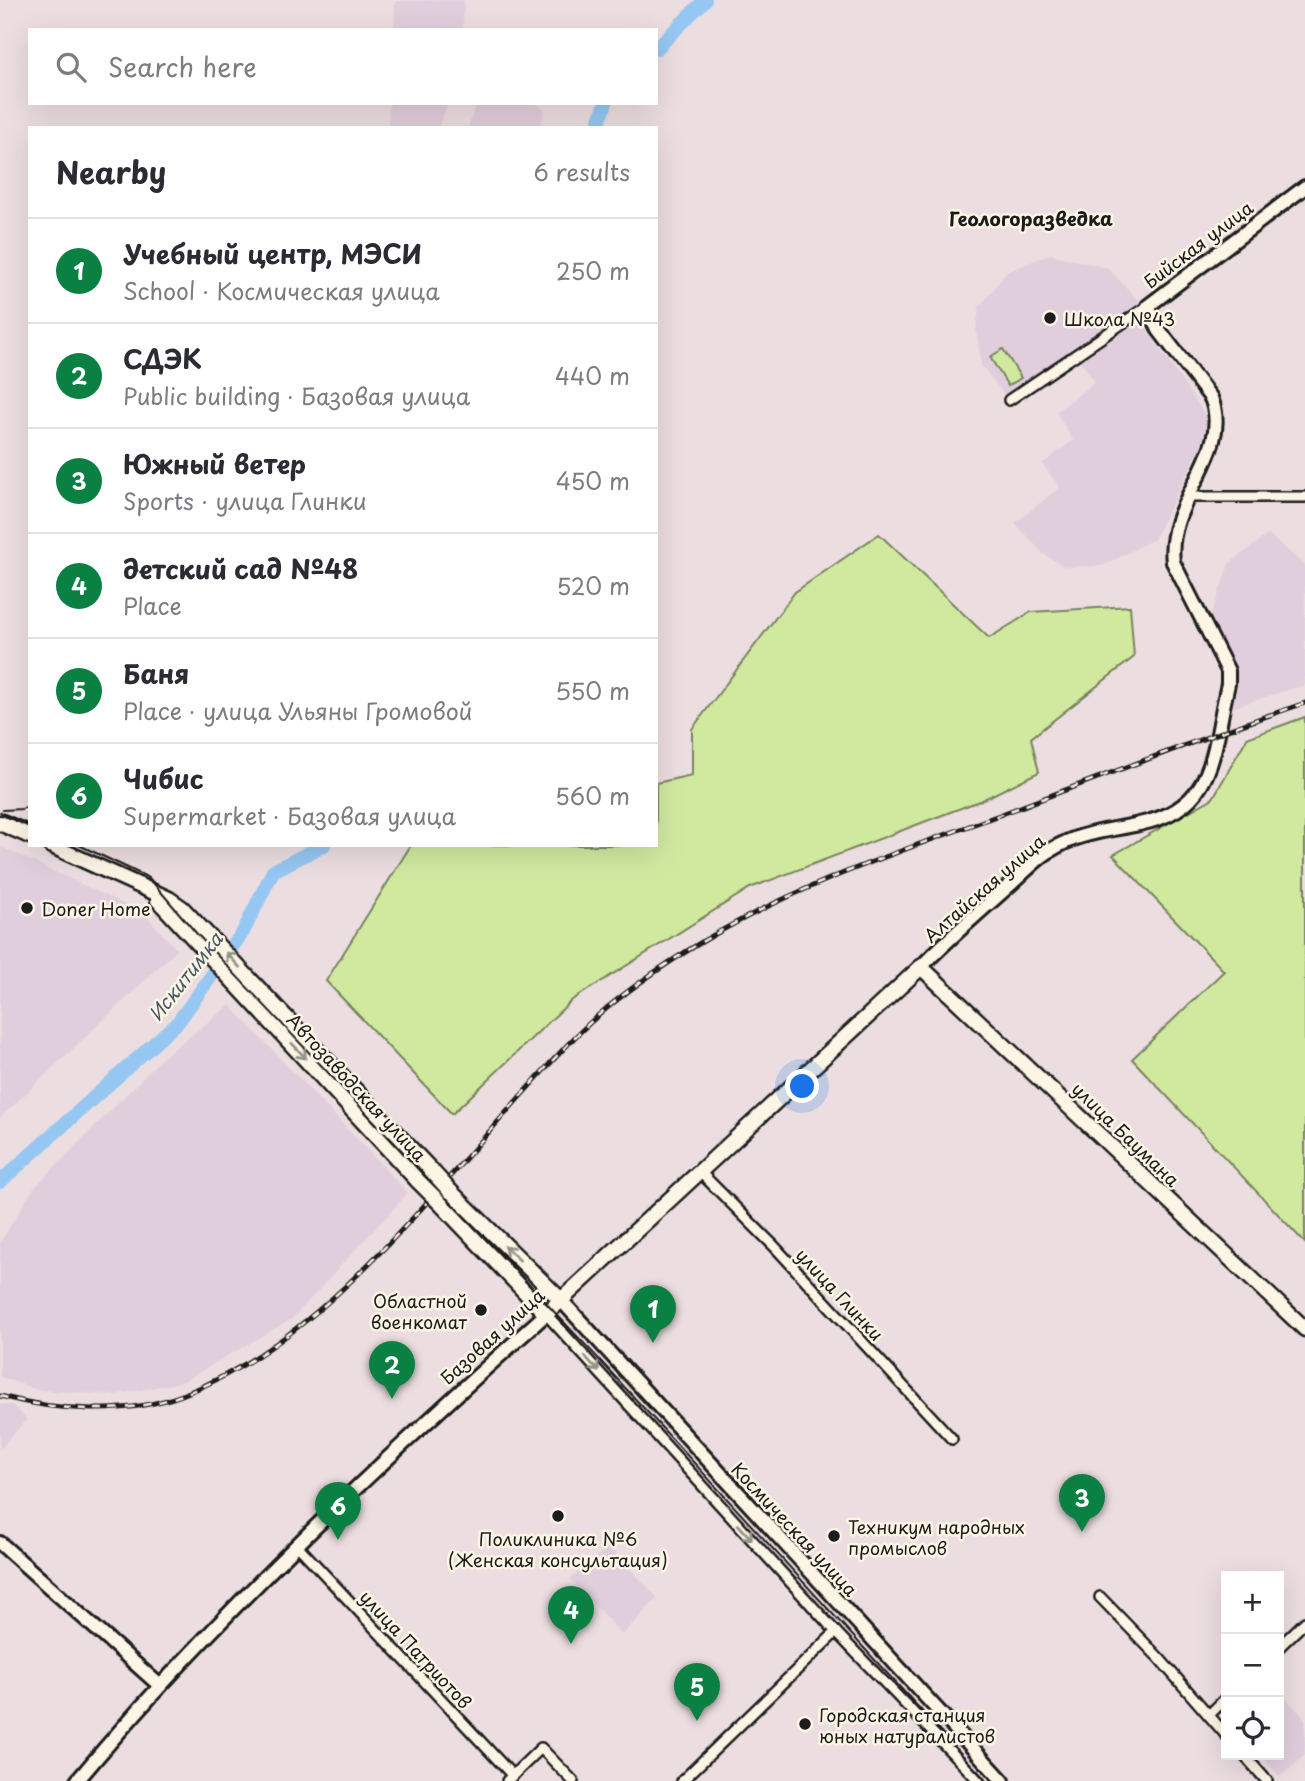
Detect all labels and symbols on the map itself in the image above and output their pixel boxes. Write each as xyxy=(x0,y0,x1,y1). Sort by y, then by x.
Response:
street label: Бийская улица xyxy=(1138,193,1259,294)
district label: Геологоразведка xyxy=(949,204,1113,232)
place label: Школа №43 xyxy=(1064,305,1175,332)
marker: Школа №43 xyxy=(1042,310,1058,326)
street label: Алтайская улица xyxy=(917,827,1051,948)
place label: Doner Home xyxy=(41,895,151,922)
marker: Doner Home xyxy=(19,900,35,916)
water label: Искитимка xyxy=(141,925,229,1026)
one-way arrow xyxy=(224,952,241,969)
street label: Автозаводская улица xyxy=(281,1007,434,1168)
one-way arrow xyxy=(290,1042,307,1059)
your location xyxy=(785,1069,819,1103)
street label: улица Баумана xyxy=(1066,1075,1186,1193)
street label: улица Глинки xyxy=(790,1242,890,1346)
one-way arrow xyxy=(504,1245,521,1262)
street label: Базовая улица xyxy=(434,1281,551,1390)
pin: 1 xyxy=(630,1285,676,1343)
place label: Областной военкомат xyxy=(371,1287,467,1335)
marker: Областной военкомат xyxy=(473,1302,489,1318)
pin: 2 xyxy=(369,1341,415,1399)
one-way arrow xyxy=(583,1355,600,1372)
street label: Космическая улица xyxy=(726,1456,865,1603)
pin: 3 xyxy=(1059,1474,1105,1532)
pin: 6 xyxy=(315,1482,361,1540)
marker: Поликлиника №6 (Женская консультация) xyxy=(550,1508,566,1524)
place label: Техникум народных промыслов xyxy=(848,1513,1025,1561)
one-way arrow xyxy=(737,1523,753,1541)
place label: Поликлиника №6 (Женская консультация) xyxy=(448,1525,668,1573)
marker: Техникум народных промыслов xyxy=(826,1528,842,1544)
street label: улица Патриотов xyxy=(354,1584,478,1714)
pin: 4 xyxy=(548,1586,594,1644)
pin: 5 xyxy=(674,1663,720,1721)
place label: Городская станция юных натуралистов xyxy=(819,1701,995,1749)
marker: Городская станция юных натуралистов xyxy=(797,1716,813,1732)

